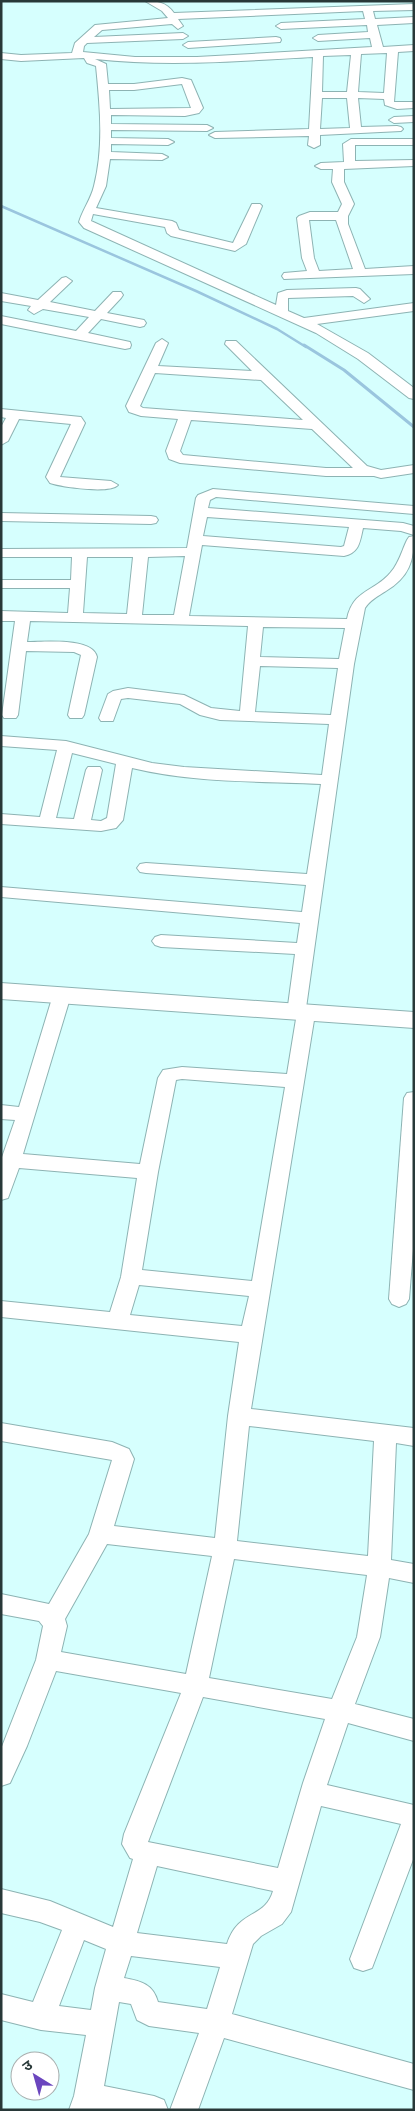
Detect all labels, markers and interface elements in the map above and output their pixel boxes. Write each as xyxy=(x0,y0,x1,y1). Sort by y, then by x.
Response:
north arrow xyxy=(10,2051,60,2101)
text: उ xyxy=(17,2054,37,2076)

